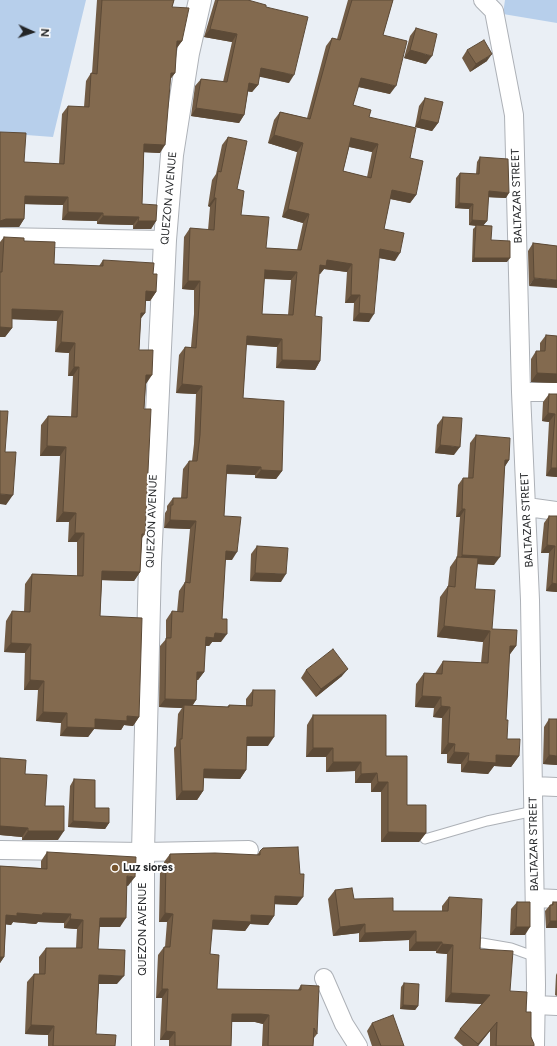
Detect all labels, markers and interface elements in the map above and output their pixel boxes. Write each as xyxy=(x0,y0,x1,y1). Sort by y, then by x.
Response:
north arrow xyxy=(12,12,52,52)
text: N xyxy=(38,28,51,37)
street label: BALTAZAR STREET xyxy=(509,148,525,244)
street label: QUEZON AVENUE xyxy=(158,151,180,245)
street label: BALTAZAR STREET xyxy=(518,472,536,568)
street label: QUEZON AVENUE xyxy=(144,474,160,568)
street label: BALTAZAR STREET xyxy=(527,797,541,891)
place label: Luz siores xyxy=(123,861,173,875)
marker: Luz siores xyxy=(110,863,120,873)
street label: QUEZON AVENUE xyxy=(136,882,150,976)

